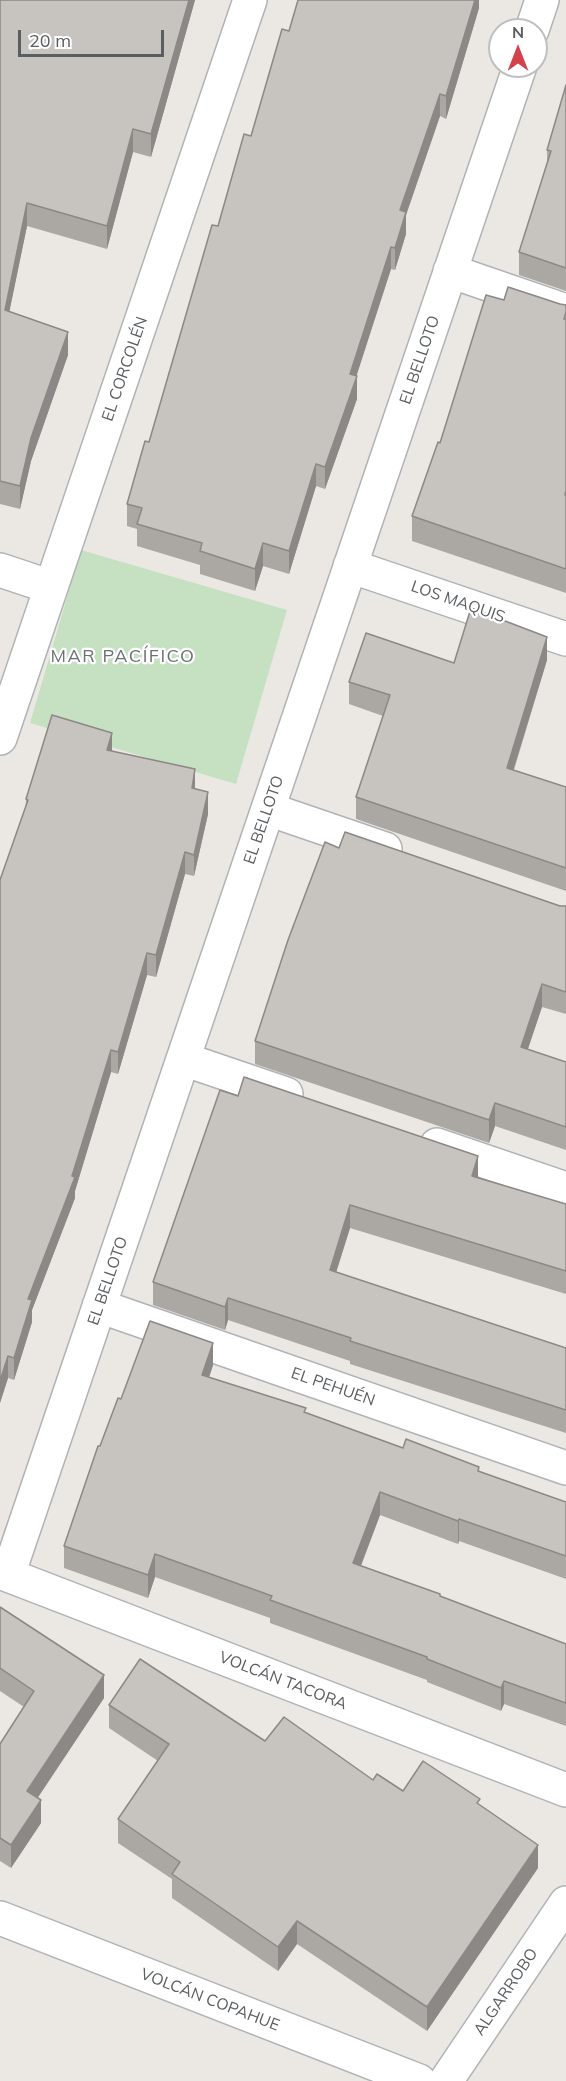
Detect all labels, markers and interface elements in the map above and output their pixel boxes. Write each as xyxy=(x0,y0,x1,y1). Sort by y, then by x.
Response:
scale bar xyxy=(21,18,166,56)
north arrow xyxy=(488,18,548,78)
text: N xyxy=(512,22,524,42)
text: 20 m xyxy=(29,29,71,52)
street label: EL BELLOTO xyxy=(396,313,444,407)
street label: EL CORCOLÉN xyxy=(98,314,152,424)
street label: LOS MAQUIS xyxy=(409,577,507,627)
district label: MAR PACÍFICO xyxy=(51,646,195,668)
street label: EL BELLOTO xyxy=(240,773,288,867)
street label: EL BELLOTO xyxy=(84,1234,132,1328)
street label: EL PEHUÉN xyxy=(289,1364,377,1410)
street label: VOLCÁN TACORA xyxy=(216,1648,350,1714)
street label: ALGARROBO xyxy=(470,1945,542,2039)
street label: VOLCÁN COPAHUE xyxy=(138,1965,282,2035)

